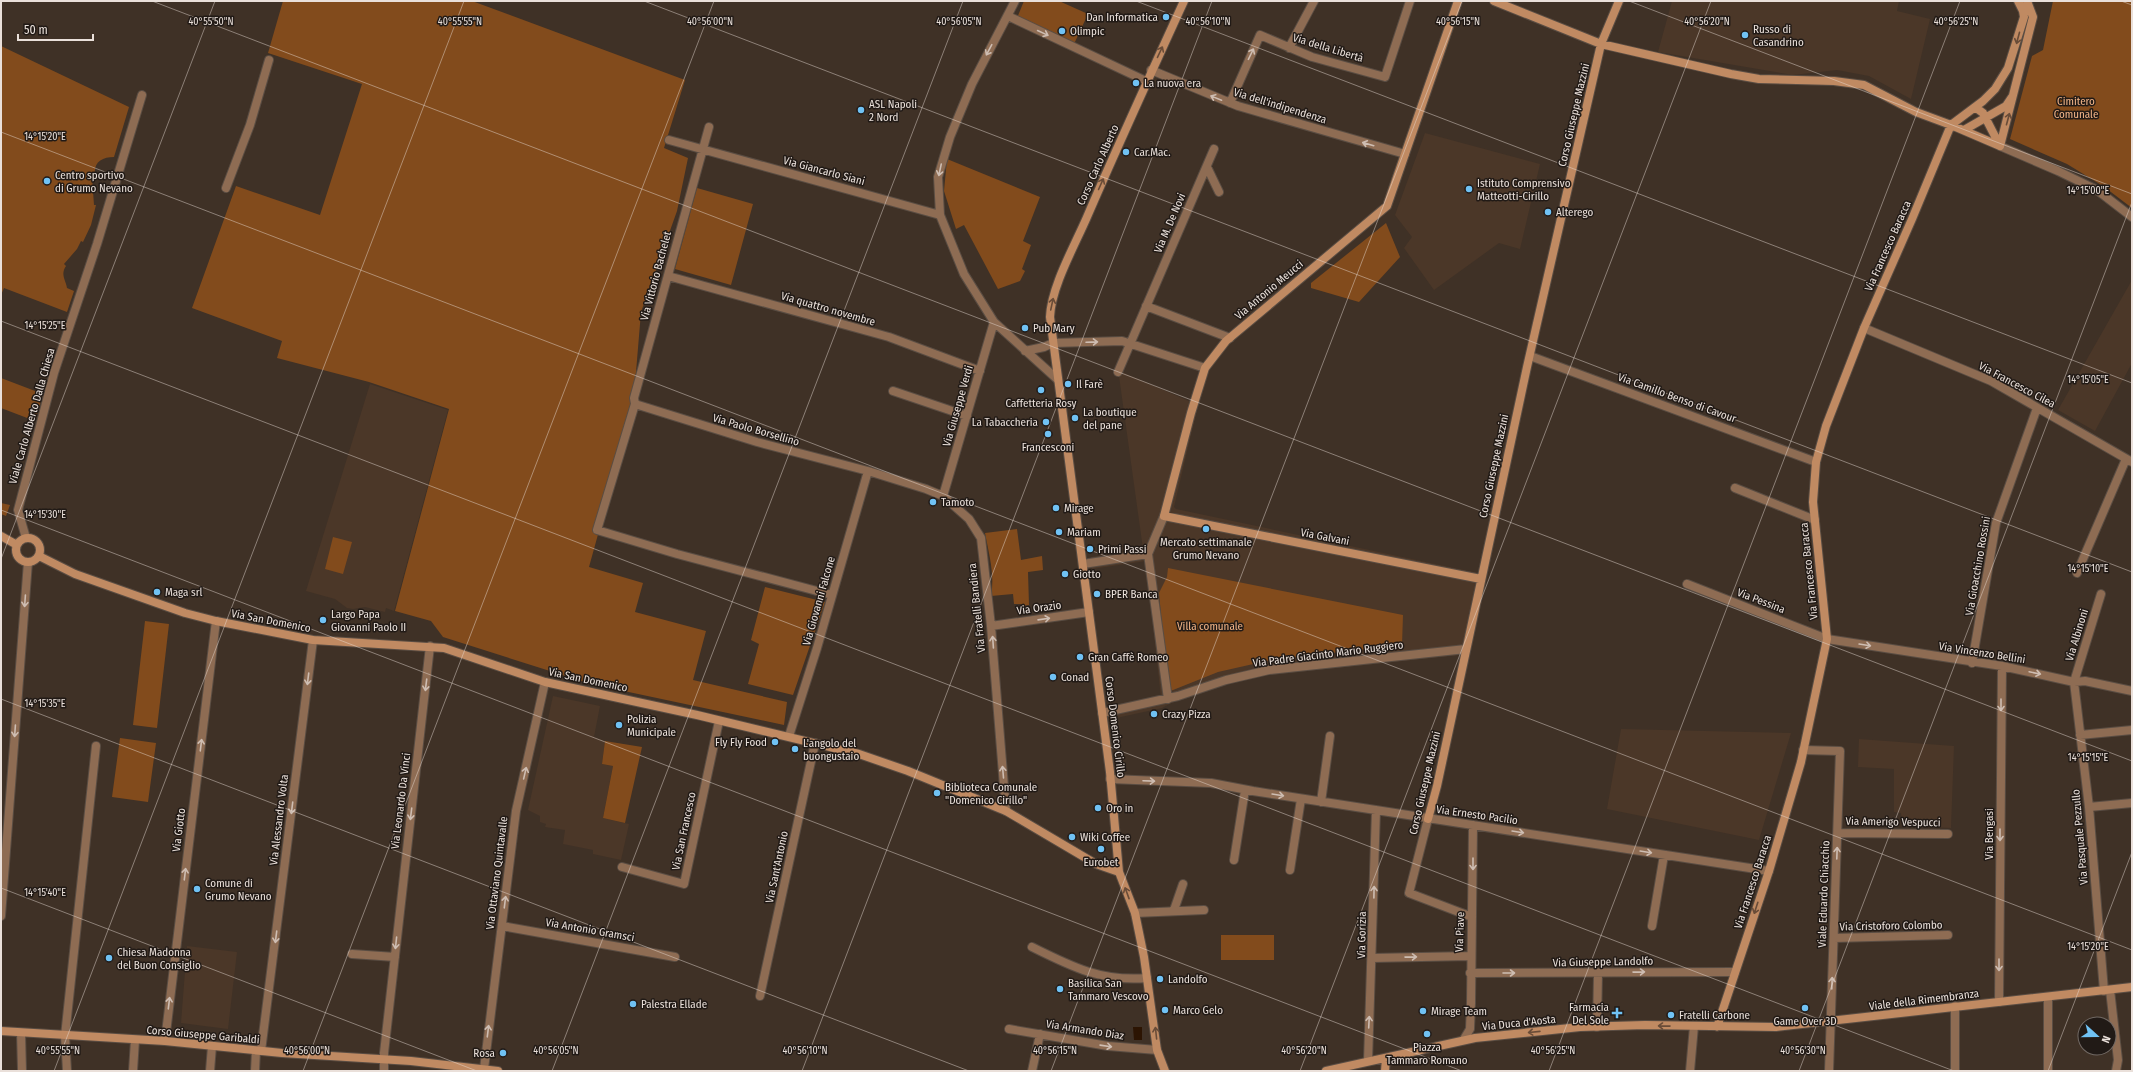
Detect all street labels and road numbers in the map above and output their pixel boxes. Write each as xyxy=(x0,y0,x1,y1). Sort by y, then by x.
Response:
street label: Via della Libertà xyxy=(1291,31,1365,65)
street label: Corso Giuseppe Mazzini xyxy=(1556,62,1592,168)
street label: Via dell'indipendenza xyxy=(1232,86,1328,126)
street label: Corso Carlo Alberto xyxy=(1074,122,1122,207)
street label: Via Giancarlo Siani xyxy=(782,154,866,188)
street label: Via M. De Novi xyxy=(1152,191,1188,255)
street label: Via Francesco Baracca xyxy=(1862,199,1914,293)
street label: Via Vittorio Bachelet xyxy=(638,230,674,322)
street label: Via Antonio Meucci xyxy=(1232,258,1306,322)
street label: Via quattro novembre xyxy=(779,289,877,329)
street label: Viale Carlo Alberto Dalla Chiesa xyxy=(6,347,58,485)
street label: Via Francesco Cilea xyxy=(1976,359,2058,411)
street label: Via Giuseppe Verdi xyxy=(940,364,976,448)
street label: Via Camillo Benso di Cavour xyxy=(1616,371,1738,426)
street label: Via Paolo Borsellino xyxy=(711,411,801,449)
street label: Corso Giuseppe Mazzini xyxy=(1477,413,1511,519)
street label: Via Gioacchino Rossini xyxy=(1963,515,1993,617)
street label: Via Francesco Baracca xyxy=(1797,522,1821,620)
street label: Via Galvani xyxy=(1299,526,1351,548)
street label: Via Giovanni Falcone xyxy=(800,555,838,647)
street label: Via Fratelli Bandiera xyxy=(966,563,988,653)
street label: Via Pessina xyxy=(1735,586,1787,616)
street label: Via Orazio xyxy=(1016,598,1062,618)
street label: Via San Domenico xyxy=(230,607,312,635)
street label: Via Albinoni xyxy=(2063,607,2091,663)
street label: Via Padre Giacinto Mario Ruggiero xyxy=(1252,638,1404,670)
street label: Via Vincenzo Bellini xyxy=(1938,640,2026,666)
street label: Via San Domenico xyxy=(547,665,629,695)
street label: Corso Domenico Cirillo xyxy=(1102,676,1128,779)
street label: Corso Giuseppe Mazzini xyxy=(1407,730,1443,836)
street label: Via Leonardo Da Vinci xyxy=(389,752,413,850)
street label: Via Alessandro Volta xyxy=(267,774,291,866)
street label: Via Pasquale Pezzullo xyxy=(2069,788,2091,885)
street label: Via San Francesco xyxy=(669,791,699,871)
street label: Via Ernesto Pacilio xyxy=(1435,803,1519,827)
street label: Via Giotto xyxy=(170,807,188,853)
street label: Via Bengasi xyxy=(1983,808,1996,860)
street label: Via Amerigo Vespucci xyxy=(1845,815,1941,829)
street label: Via Ottaviano Quintavalle xyxy=(484,816,510,930)
street label: Via Sant'Antonio xyxy=(763,830,791,904)
street label: Via Francesco Baracca xyxy=(1732,834,1774,930)
street label: Viale Eduardo Chiacchio xyxy=(1816,840,1832,948)
street label: Via Gorizia xyxy=(1355,911,1369,959)
street label: Via Piave xyxy=(1453,912,1467,952)
street label: Via Antonio Gramsci xyxy=(545,916,636,944)
street label: Via Cristoforo Colombo xyxy=(1839,919,1943,933)
street label: Via Giuseppe Landolfo xyxy=(1553,955,1654,969)
street label: Viale della Rimembranza xyxy=(1868,987,1980,1013)
street label: Via Duca d'Aosta xyxy=(1482,1013,1556,1033)
street label: Via Armando Diaz xyxy=(1045,1017,1126,1043)
street label: Corso Giuseppe Garibaldi xyxy=(146,1024,260,1046)

